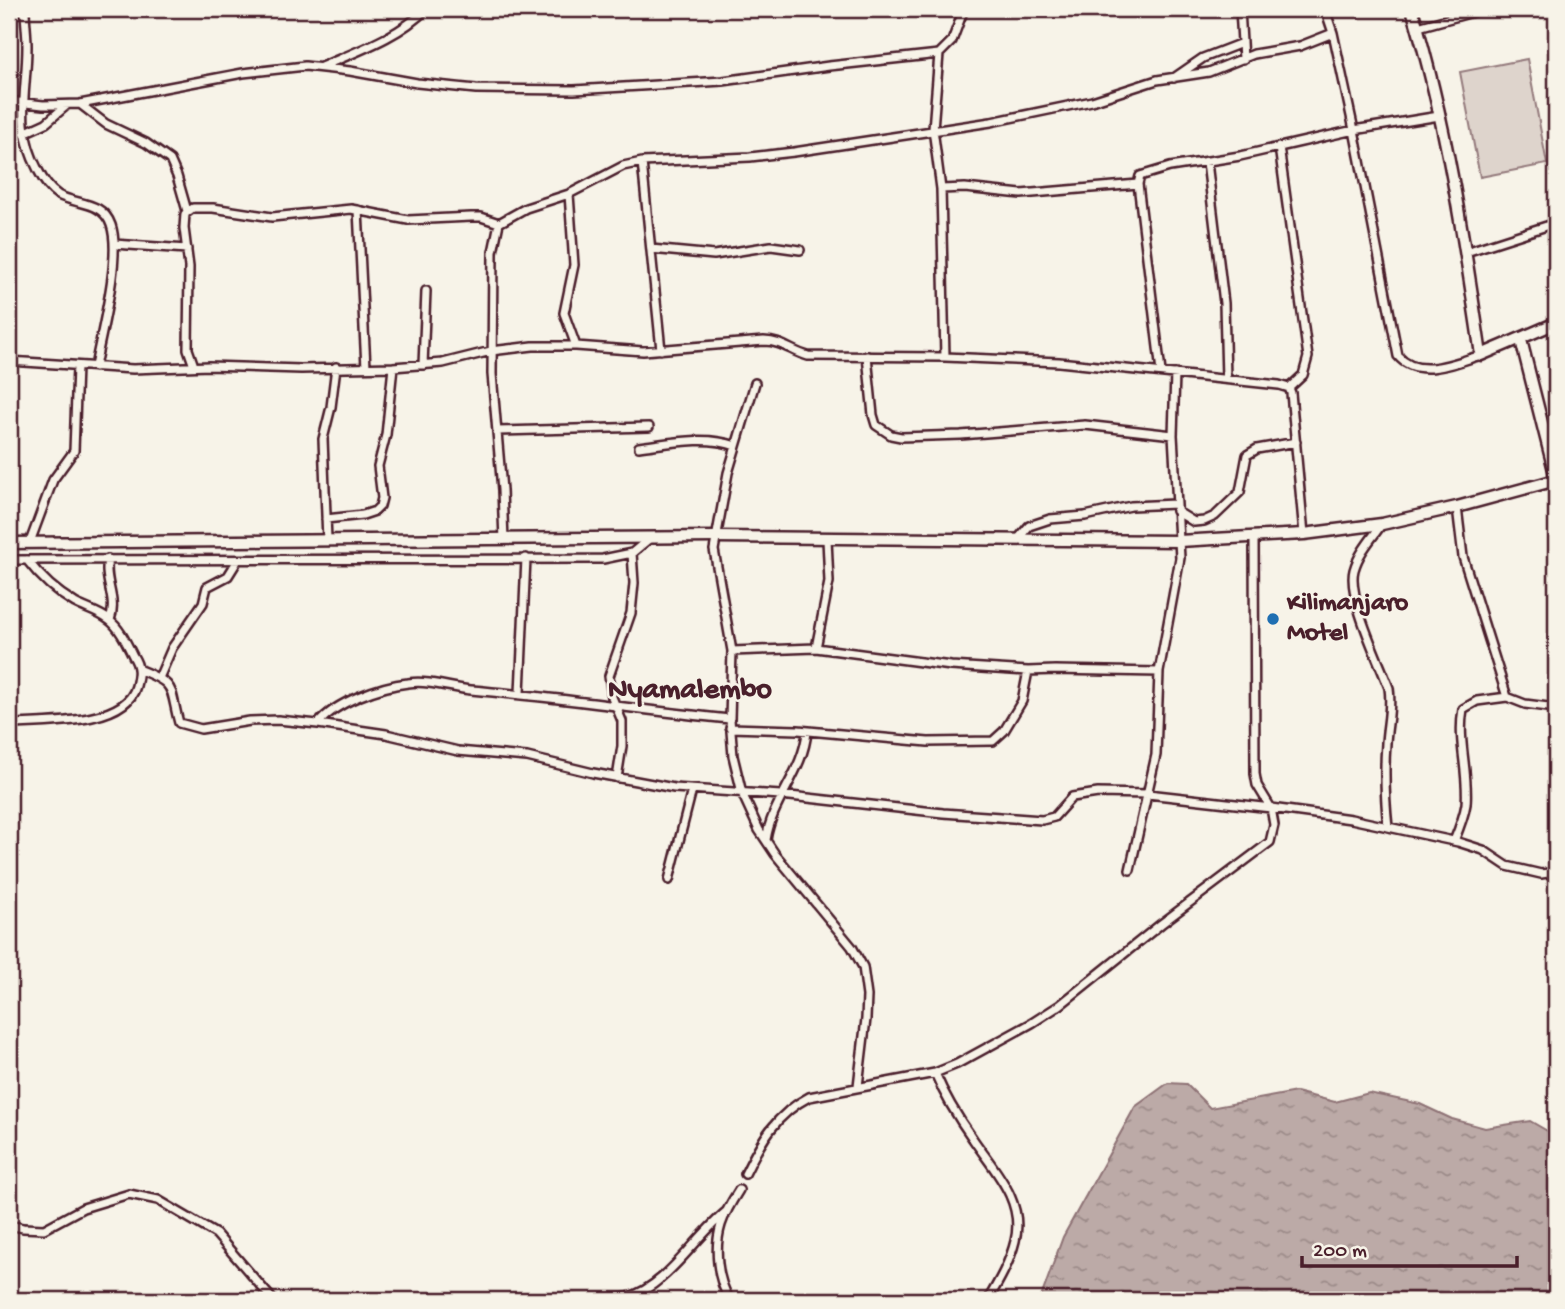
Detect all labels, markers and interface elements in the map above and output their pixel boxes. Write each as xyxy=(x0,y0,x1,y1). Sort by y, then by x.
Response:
place label: Kilimanjaro Motel xyxy=(1286,589,1409,650)
marker: Kilimanjaro Motel xyxy=(1265,611,1281,627)
district label: Nyamalembo xyxy=(608,674,772,709)
scale bar xyxy=(1302,1225,1518,1269)
text: 200 m xyxy=(1313,1240,1367,1265)

